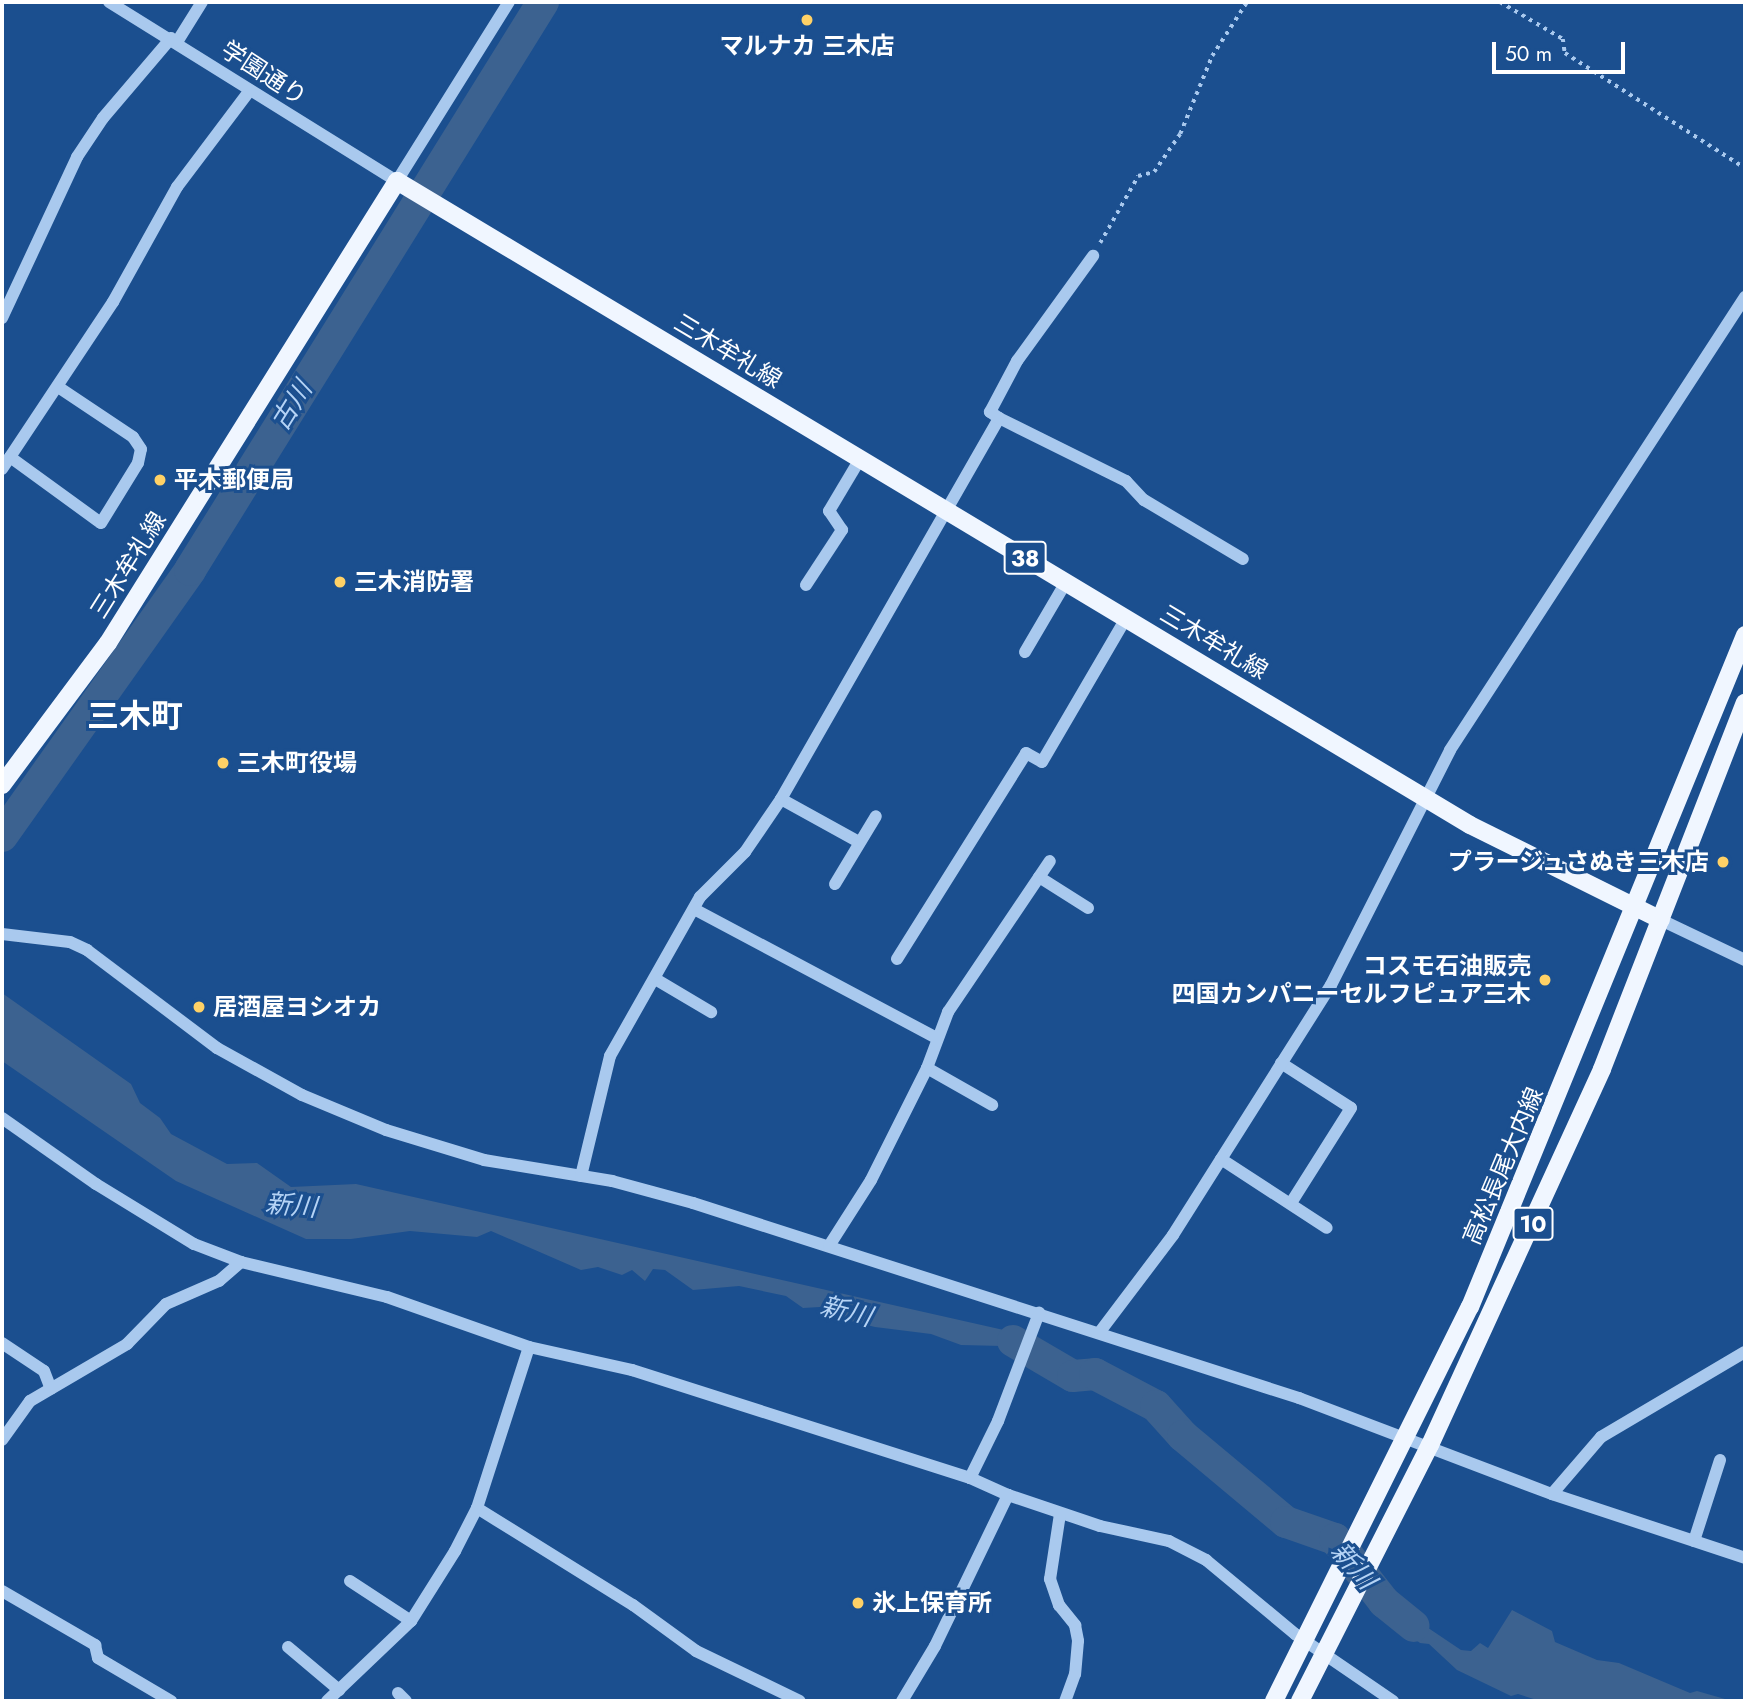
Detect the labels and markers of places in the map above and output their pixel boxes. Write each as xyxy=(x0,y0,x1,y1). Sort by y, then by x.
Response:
marker: マルナカ 三木店 xyxy=(799,12,815,28)
place label: マルナカ 三木店 xyxy=(719,32,895,60)
place label: 平木郵便局 xyxy=(174,466,294,494)
marker: 平木郵便局 xyxy=(152,472,168,488)
place label: 三木消防署 xyxy=(354,568,474,596)
marker: 三木消防署 xyxy=(332,574,348,590)
place label: 三木町役場 xyxy=(237,749,357,777)
marker: 三木町役場 xyxy=(215,755,231,771)
place label: プラージュさぬき三木店 xyxy=(1445,848,1709,876)
marker: プラージュさぬき三木店 xyxy=(1715,854,1731,870)
place label: コスモ石油販売 四国カンパニーセルフピュア三木 xyxy=(1171,952,1531,1008)
marker: コスモ石油販売 四国カンパニーセルフピュア三木 xyxy=(1537,972,1553,988)
place label: 居酒屋ヨシオカ xyxy=(213,993,381,1021)
marker: 居酒屋ヨシオカ xyxy=(191,999,207,1015)
place label: 氷上保育所 xyxy=(872,1589,992,1617)
marker: 氷上保育所 xyxy=(850,1595,866,1611)

